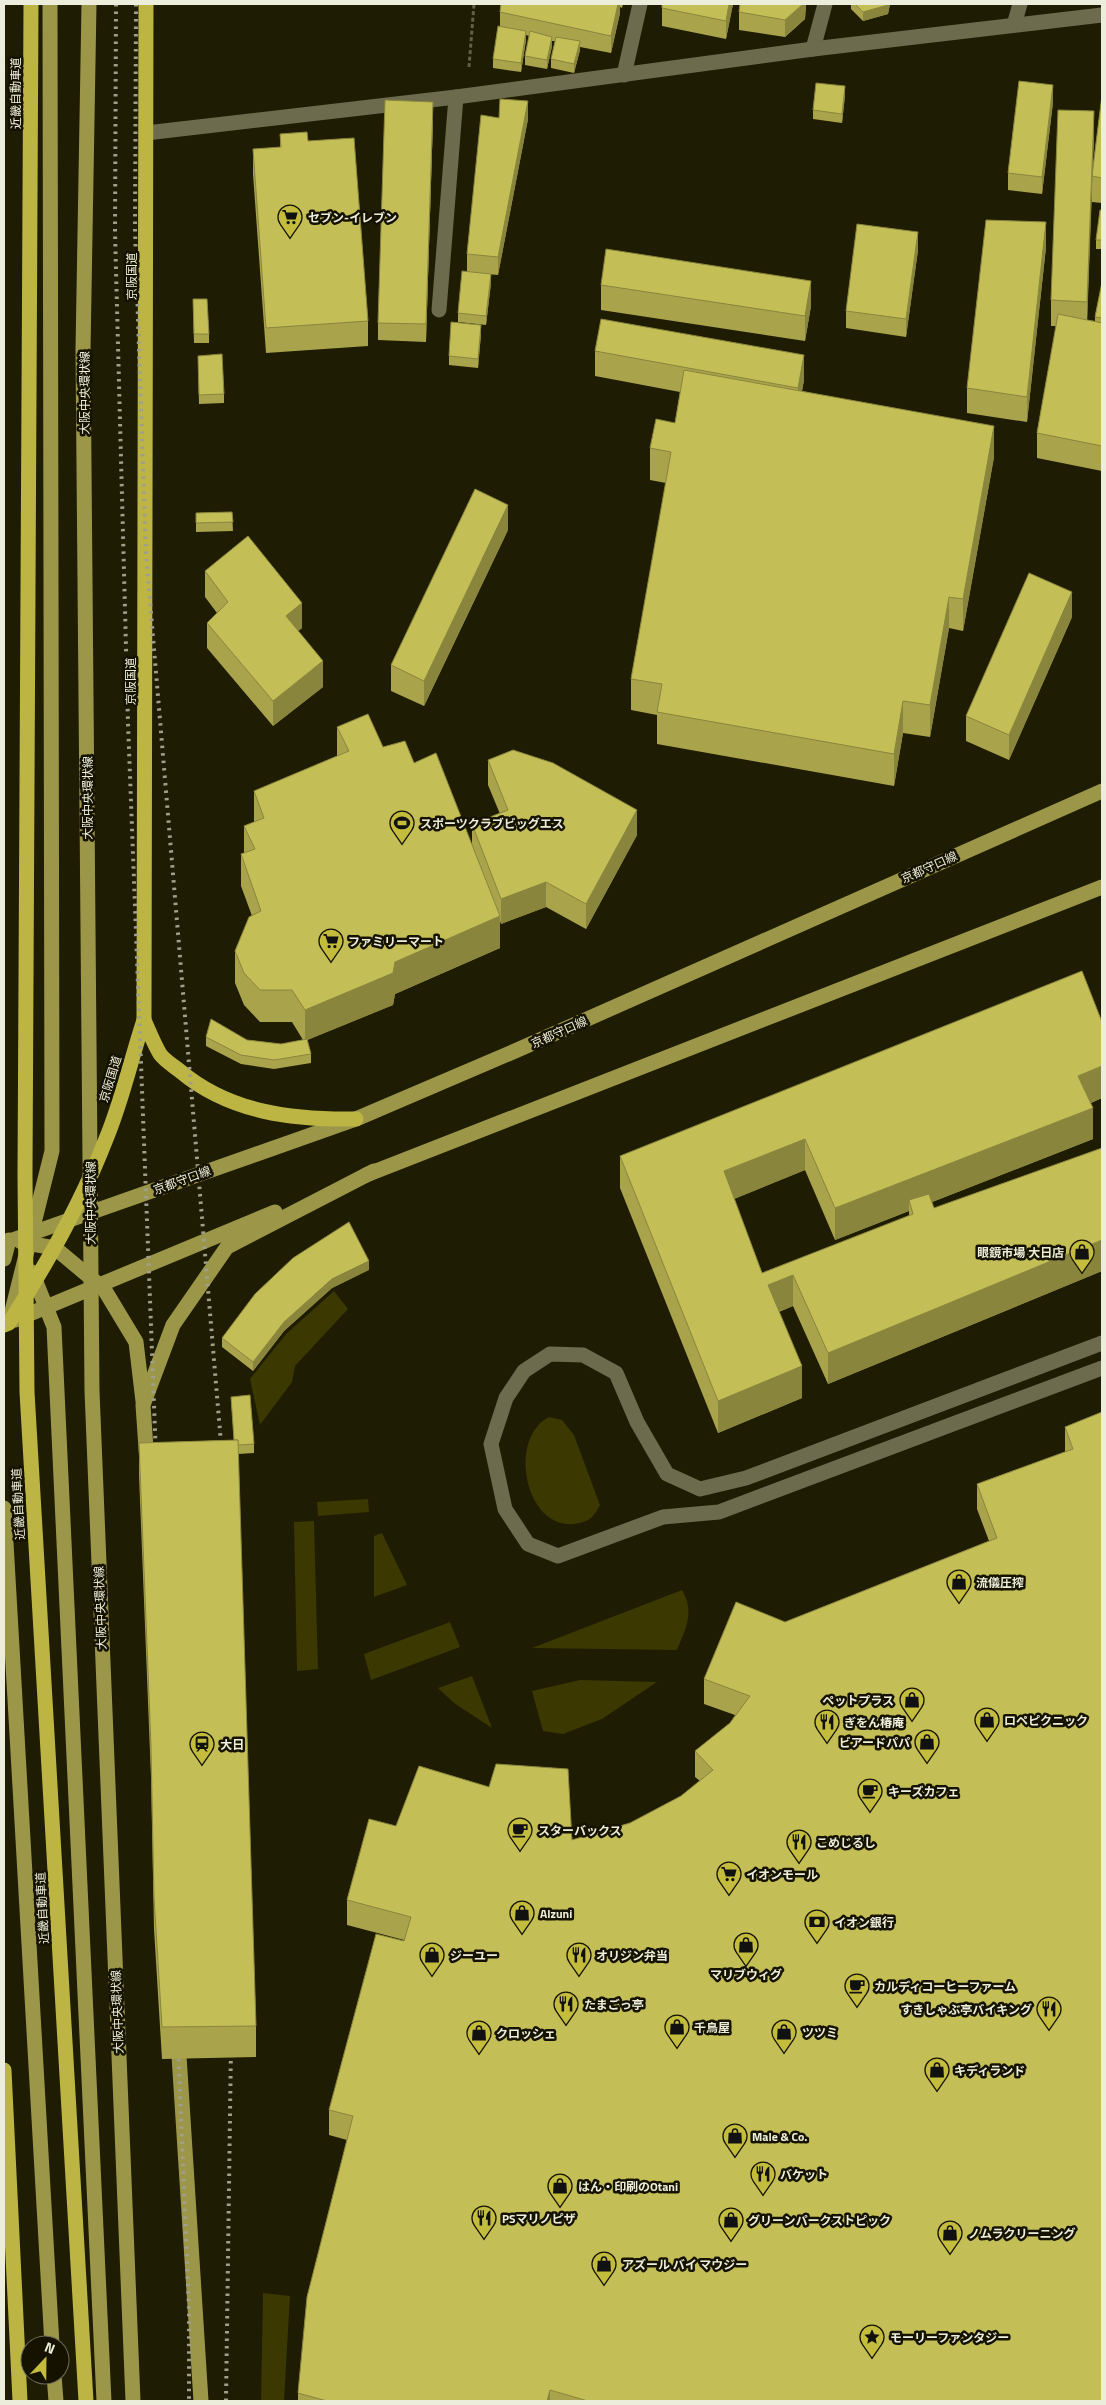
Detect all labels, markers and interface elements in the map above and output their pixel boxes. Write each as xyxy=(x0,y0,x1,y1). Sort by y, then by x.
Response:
street label: 近畿自動車道 xyxy=(6,57,25,129)
supermarket icon: セブン-イレブン xyxy=(277,204,303,238)
place label: セブン-イレブン xyxy=(308,208,397,227)
street label: 京阪国道 xyxy=(122,252,141,300)
street label: 大阪中央環状線 xyxy=(75,351,94,435)
street label: 京阪国道 xyxy=(121,657,140,705)
street label: 大阪中央環状線 xyxy=(78,756,97,840)
sports icon: スポーツクラブビッグエス xyxy=(389,810,415,844)
place label: スポーツクラブビッグエス xyxy=(420,814,564,833)
street label: 京都守口線 xyxy=(898,846,960,888)
supermarket icon: ファミリーマート xyxy=(318,928,344,962)
place label: ファミリーマート xyxy=(348,932,444,951)
street label: 京都守口線 xyxy=(528,1011,590,1053)
street label: 京阪国道 xyxy=(94,1053,126,1105)
street label: 大阪中央環状線 xyxy=(81,1161,100,1245)
street label: 京都守口線 xyxy=(151,1161,213,1199)
shop icon: 眼鏡市場 大日店 xyxy=(1069,1239,1095,1273)
place label: 眼鏡市場 大日店 xyxy=(977,1243,1064,1262)
street label: 近畿自動車道 xyxy=(7,1468,29,1540)
street label: 大阪中央環状線 xyxy=(89,1566,111,1650)
shop icon: 流儀圧搾 xyxy=(946,1569,972,1603)
place label: 流儀圧搾 xyxy=(976,1573,1024,1592)
shop icon: ペットプラス xyxy=(899,1687,925,1721)
place label: ペットプラス xyxy=(822,1691,894,1710)
shop icon: ロペピクニック xyxy=(974,1707,1000,1741)
restaurant icon: ぎをん椿庵 xyxy=(814,1709,840,1743)
place label: ロペピクニック xyxy=(1004,1711,1088,1730)
place label: ぎをん椿庵 xyxy=(844,1713,904,1732)
shop icon: ビアードパパ xyxy=(914,1729,940,1763)
station icon: 大日 xyxy=(189,1731,215,1765)
place label: ビアードパパ xyxy=(839,1733,910,1752)
place label: 大日 xyxy=(220,1735,244,1754)
cafe icon: キーズカフェ xyxy=(857,1778,883,1812)
place label: キーズカフェ xyxy=(888,1782,959,1801)
cafe icon: スターバックス xyxy=(507,1817,533,1851)
place label: スターバックス xyxy=(538,1821,622,1840)
restaurant icon: こめじるし xyxy=(786,1829,812,1863)
place label: こめじるし xyxy=(816,1833,876,1852)
supermarket icon: イオンモール xyxy=(716,1861,742,1895)
place label: イオンモール xyxy=(746,1865,818,1884)
street label: 近畿自動車道 xyxy=(31,1872,53,1944)
shop icon: Alzuni xyxy=(509,1900,535,1934)
place label: Alzuni xyxy=(540,1904,572,1923)
bank icon: イオン銀行 xyxy=(804,1909,830,1943)
place label: イオン銀行 xyxy=(834,1913,894,1932)
shop icon: マリブウィグ xyxy=(733,1932,759,1966)
shop icon: ジーユー xyxy=(419,1942,445,1976)
restaurant icon: オリジン弁当 xyxy=(566,1942,592,1976)
place label: ジーユー xyxy=(450,1946,498,1965)
place label: オリジン弁当 xyxy=(596,1946,668,1965)
place label: マリブウィグ xyxy=(710,1965,782,1984)
street label: 大阪中央環状線 xyxy=(106,1970,128,2054)
cafe icon: カルディコーヒーファーム xyxy=(844,1973,870,2007)
place label: カルディコーヒーファーム xyxy=(874,1977,1016,1996)
restaurant icon: たまごっ亭 xyxy=(553,1991,579,2025)
place label: たまごっ亭 xyxy=(584,1995,644,2014)
restaurant icon: すきしゃぶ亭バイキング xyxy=(1036,1996,1062,2030)
place label: すきしゃぶ亭バイキング xyxy=(900,2000,1032,2019)
shop icon: 千鳥屋 xyxy=(664,2014,690,2048)
place label: 千鳥屋 xyxy=(694,2018,730,2037)
shop icon: ツツミ xyxy=(771,2019,797,2053)
shop icon: クロッシェ xyxy=(466,2020,492,2054)
place label: ツツミ xyxy=(802,2023,838,2042)
place label: クロッシェ xyxy=(496,2024,556,2043)
shop icon: キディランド xyxy=(924,2057,950,2091)
place label: キディランド xyxy=(954,2061,1025,2080)
shop icon: Male & Co. xyxy=(722,2123,748,2157)
place label: Male & Co. xyxy=(752,2127,807,2146)
restaurant icon: バケット xyxy=(750,2161,776,2195)
place label: バケット xyxy=(780,2165,828,2184)
shop icon: はん・印刷のOtani xyxy=(547,2173,573,2207)
place label: はん・印刷のOtani xyxy=(578,2177,678,2196)
restaurant icon: PSマリノピザ xyxy=(471,2205,497,2239)
shop icon: グリーンパークストピック xyxy=(718,2207,744,2241)
place label: PSマリノピザ xyxy=(502,2209,576,2228)
place label: グリーンパークストピック xyxy=(748,2211,891,2230)
shop icon: ノムラクリーニング xyxy=(937,2220,963,2254)
place label: ノムラクリーニング xyxy=(968,2224,1075,2243)
shop icon: アズール バイ マウジー xyxy=(591,2251,617,2285)
place label: アズール バイ マウジー xyxy=(622,2255,747,2274)
place icon: モーリーファンタジー xyxy=(859,2324,885,2358)
place label: モーリーファンタジー xyxy=(890,2328,1009,2347)
north arrow xyxy=(20,2335,70,2385)
text: N xyxy=(42,2336,58,2359)

